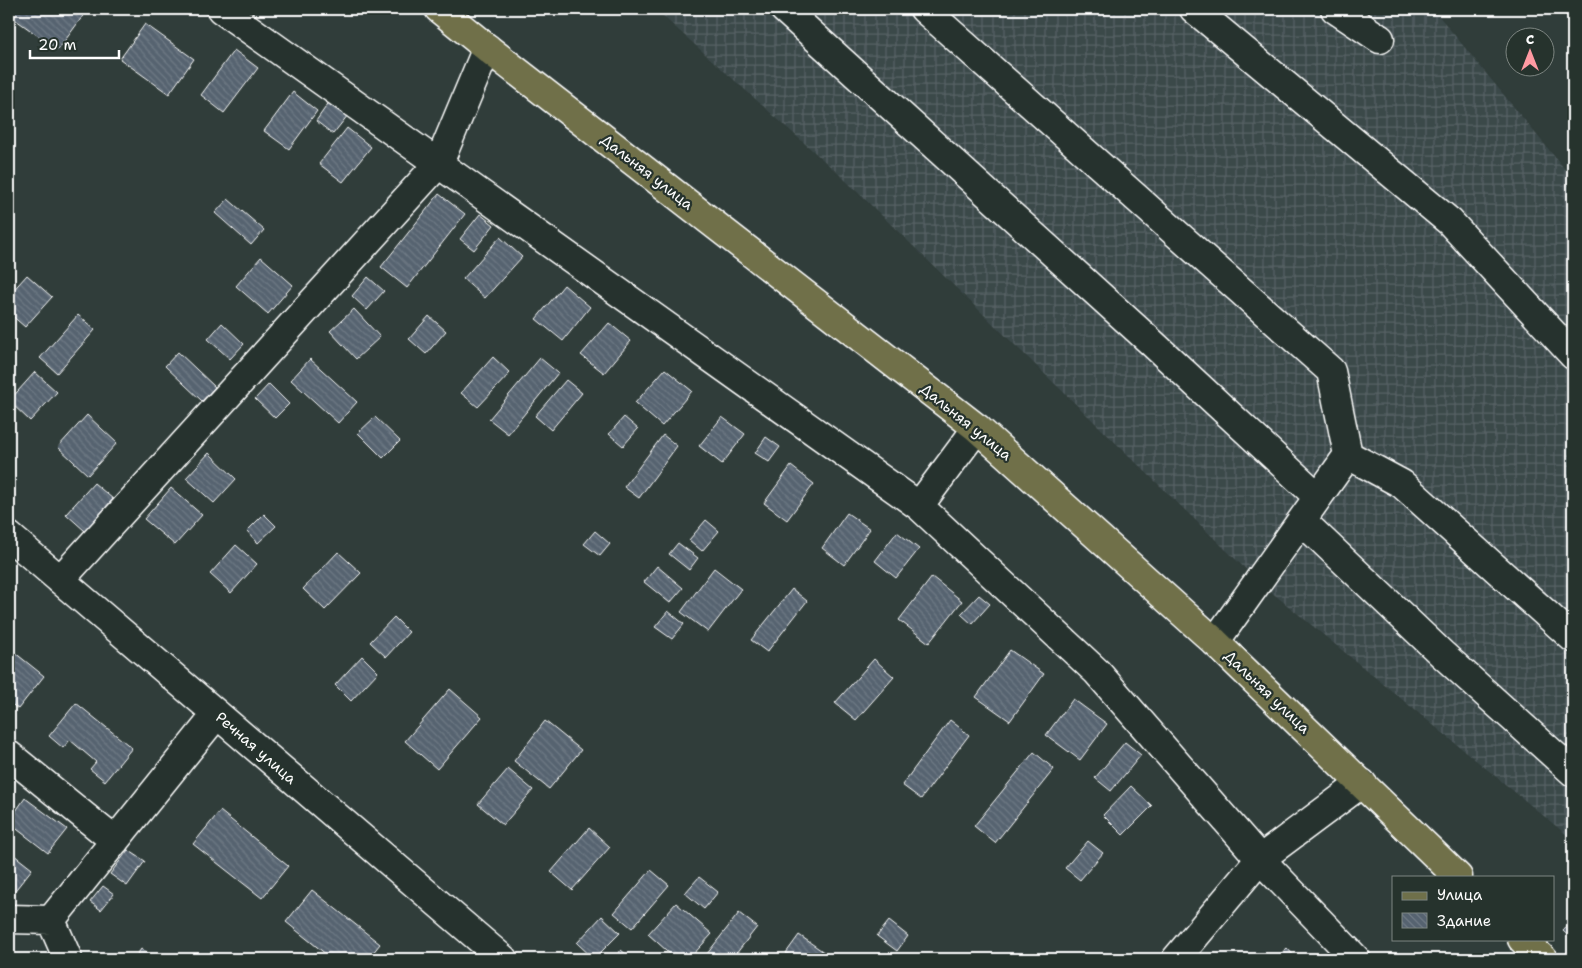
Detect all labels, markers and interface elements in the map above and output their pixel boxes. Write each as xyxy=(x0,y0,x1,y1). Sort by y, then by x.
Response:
scale bar xyxy=(30,28,119,60)
north arrow xyxy=(1504,28,1554,78)
text: С xyxy=(1526,30,1534,48)
text: 20 m xyxy=(38,35,77,55)
street label: Дальняя улица xyxy=(597,130,698,215)
street label: Дальняя улица xyxy=(916,379,1016,465)
street label: Дальняя улица xyxy=(1220,646,1315,739)
street label: Речная улица xyxy=(211,707,301,789)
legend xyxy=(1392,876,1554,940)
text: Улица xyxy=(1437,885,1483,905)
text: Здание xyxy=(1437,911,1491,931)

